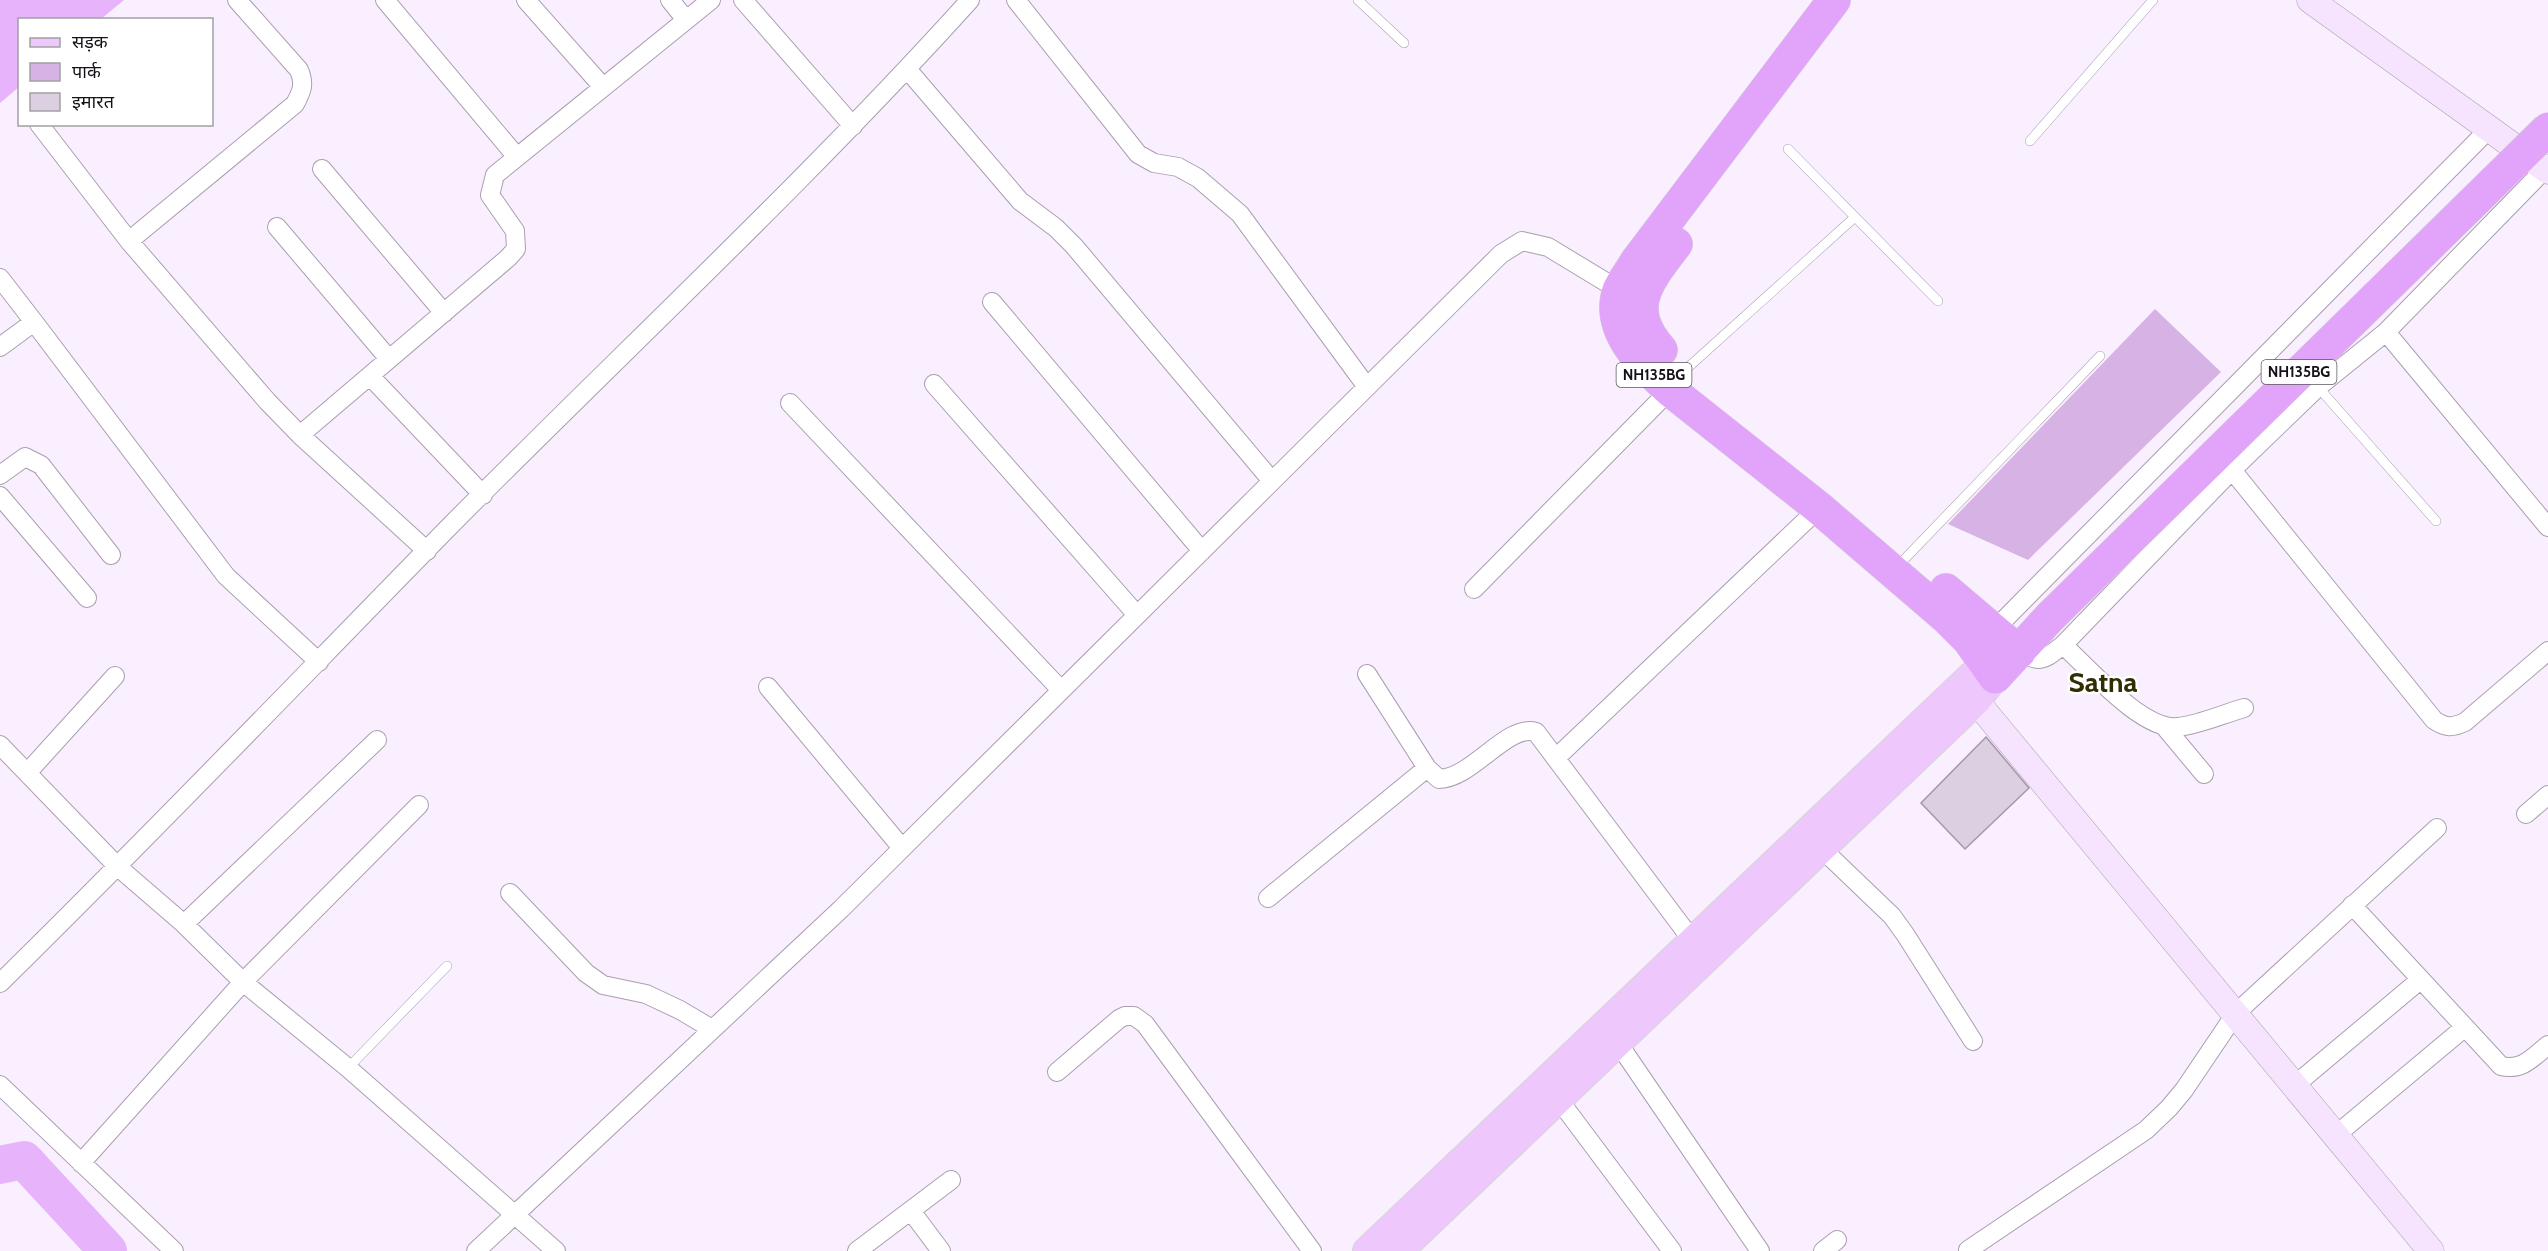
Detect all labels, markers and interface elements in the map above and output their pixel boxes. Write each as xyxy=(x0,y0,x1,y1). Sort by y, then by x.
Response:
legend xyxy=(18,18,213,126)
text: सड़क xyxy=(72,31,109,53)
text: पार्क xyxy=(72,61,102,83)
text: इमारत xyxy=(72,91,115,113)
road number: NH135BG xyxy=(2262,360,2336,384)
road number: NH135BG xyxy=(1616,363,1692,387)
district label: Satna xyxy=(2069,665,2138,699)

